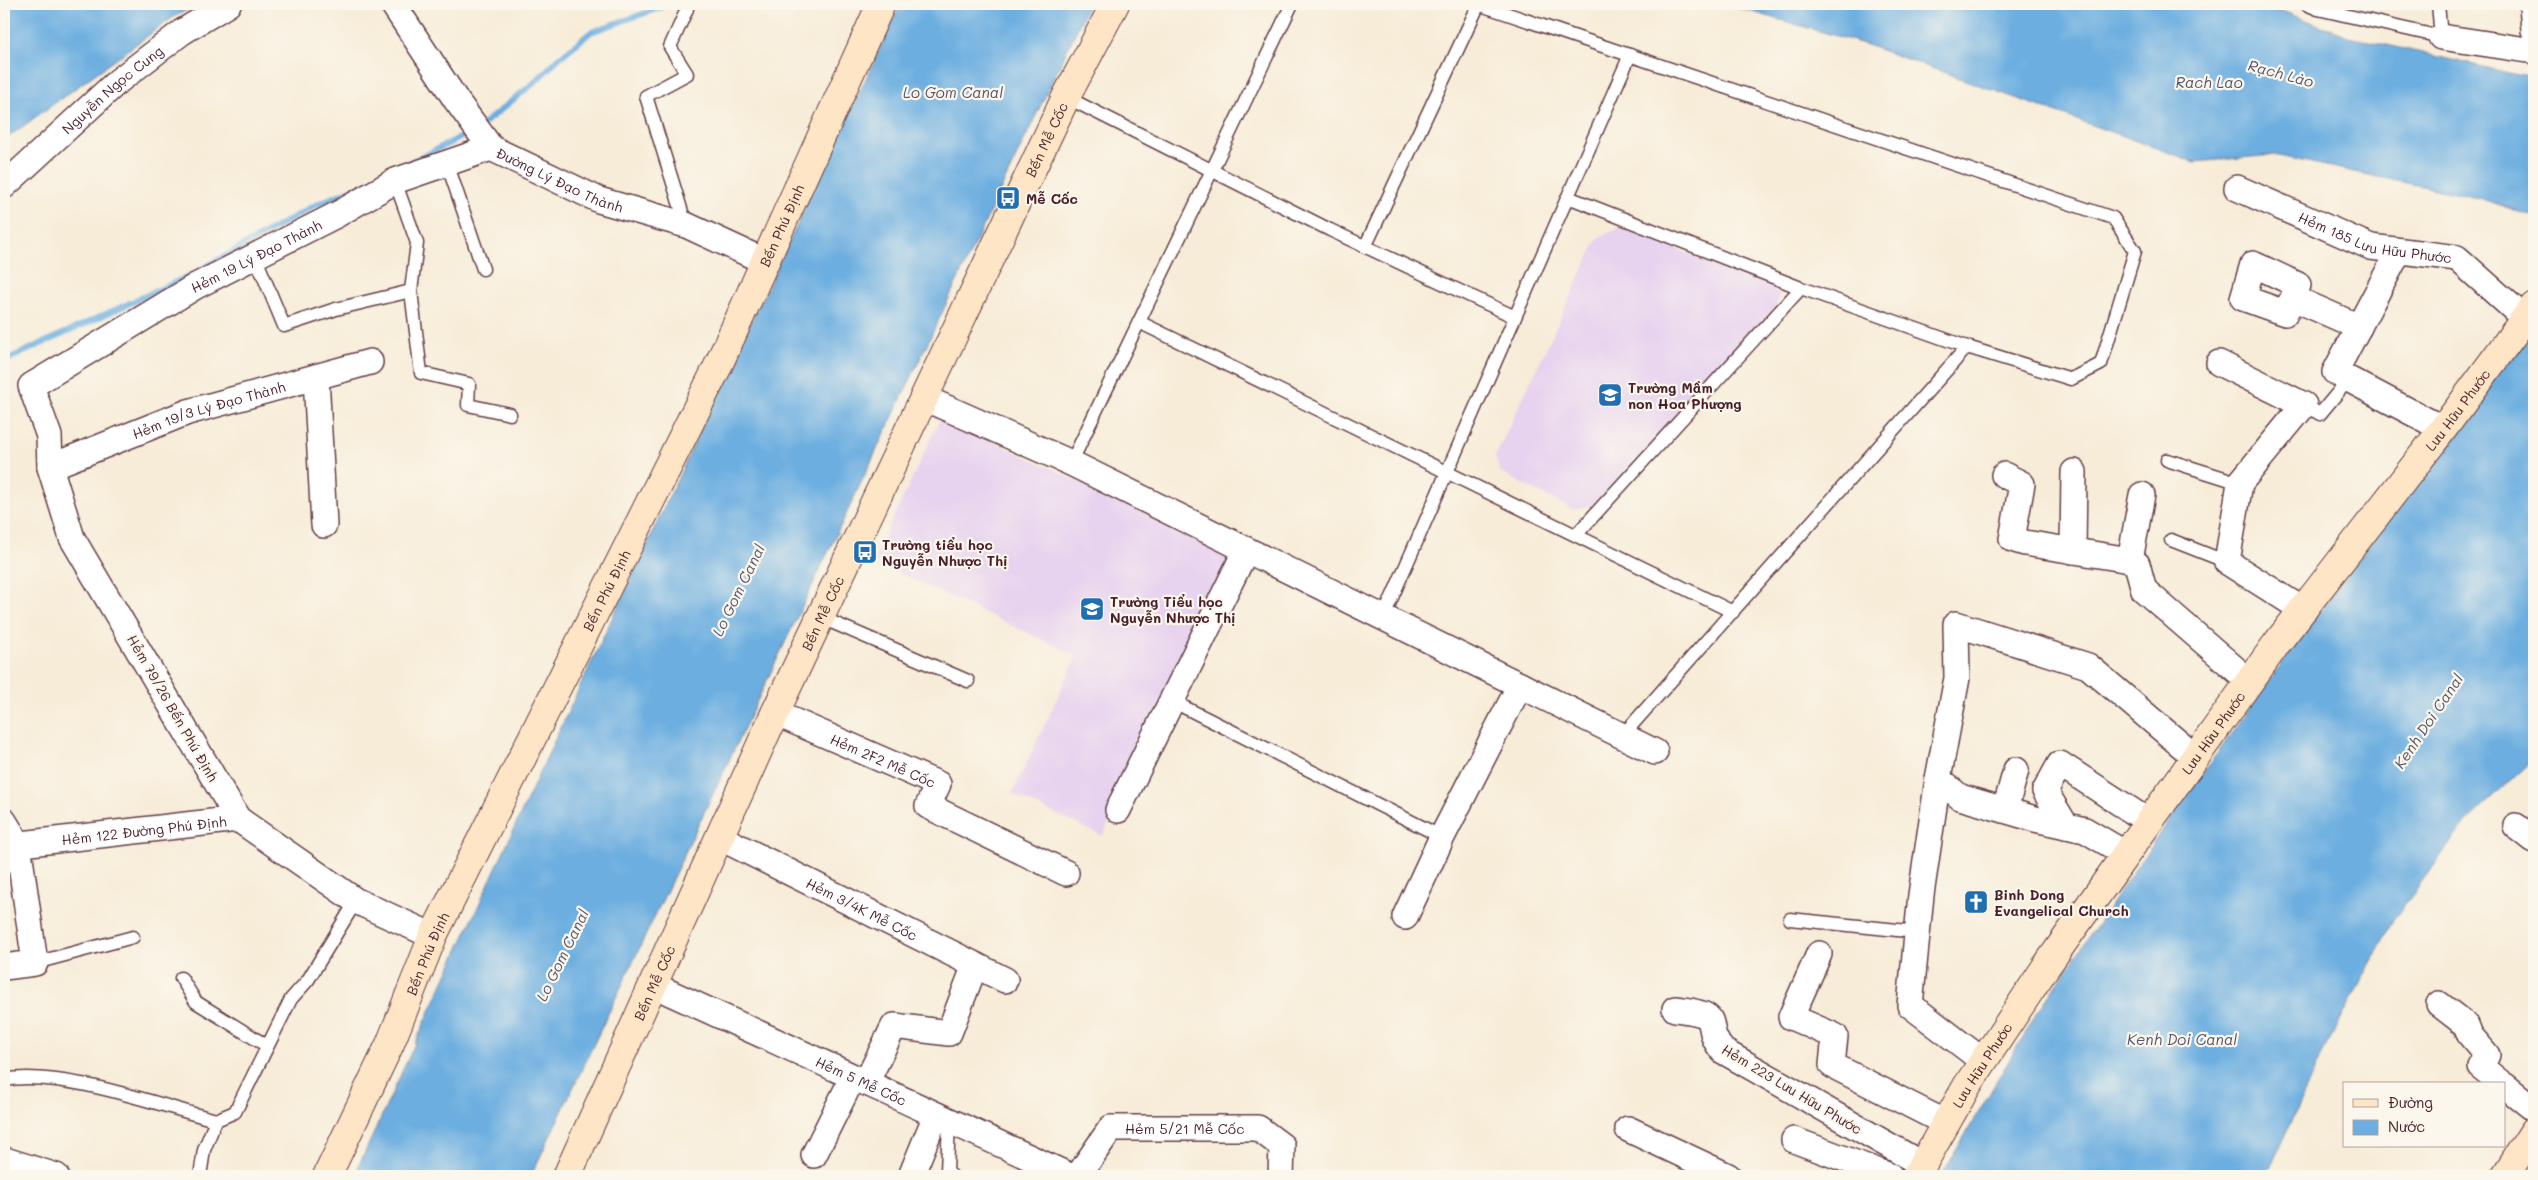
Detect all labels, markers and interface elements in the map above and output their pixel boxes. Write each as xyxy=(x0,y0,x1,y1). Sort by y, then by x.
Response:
street label: Nguyễn Ngọc Cung xyxy=(57,41,167,138)
water label: Rạch Lào xyxy=(2246,55,2316,91)
water label: Rach Lao xyxy=(2175,72,2243,92)
water label: Lo Gom Canal xyxy=(903,82,1003,102)
street label: Bến Mễ Cốc xyxy=(1020,99,1072,180)
street label: Đường Lý Đạo Thành xyxy=(493,143,625,216)
street label: Bến Phú Định xyxy=(754,181,808,270)
bus stop icon: Mễ Cốc xyxy=(995,185,1021,211)
place label: Mễ Cốc xyxy=(1026,189,1078,208)
street label: Hẻm 185 Lưu Hữu Phước xyxy=(2296,207,2453,267)
street label: Hẻm 19 Lý Đạo Thành xyxy=(187,214,325,297)
street label: Lưu Hữu Phước xyxy=(2420,365,2494,454)
street label: Hẻm 19/3 Lý Đạo Thành xyxy=(129,376,287,443)
place label: Trường Mầm non Hoa Phượng xyxy=(1628,378,1742,413)
school or university icon: Trường Mầm non Hoa Phượng xyxy=(1597,382,1623,408)
place label: Trường tiểu học Nguyễn Nhược Thị xyxy=(882,535,1008,570)
bus stop icon: Trường tiểu học Nguyễn Nhược Thị xyxy=(852,539,878,565)
water label: Lo Gom Canal xyxy=(707,541,769,639)
street label: Bến Phú Định xyxy=(578,546,634,634)
street label: Bến Mễ Cốc xyxy=(796,573,848,654)
place label: Trường Tiểu học Nguyễn Nhược Thị xyxy=(1110,592,1236,627)
school or university icon: Trường Tiểu học Nguyễn Nhược Thị xyxy=(1079,596,1105,622)
street label: Hẻm 79/26 Bến Phú Định xyxy=(123,631,223,785)
water label: Kenh Doi Canal xyxy=(2389,670,2467,772)
street label: Lưu Hữu Phước xyxy=(2177,687,2249,778)
street label: Hẻm 2F2 Mễ Cốc xyxy=(828,729,939,791)
street label: Hẻm 122 Đường Phú Định xyxy=(61,811,228,849)
street label: Hẻm 3/4K Mễ Cốc xyxy=(803,873,921,944)
place label: Binh Dong Evangelical Church xyxy=(1994,885,2129,920)
church icon: Binh Dong Evangelical Church xyxy=(1963,889,1989,915)
water label: Lo Gom Canal xyxy=(531,906,593,1004)
street label: Bến Phú Định xyxy=(401,909,453,998)
street label: Bến Mễ Cốc xyxy=(629,942,679,1023)
street label: Lưu Hữu Phước xyxy=(1947,1019,2016,1111)
water label: Kenh Doi Canal xyxy=(2127,1029,2237,1049)
street label: Hẻm 223 Lưu Hữu Phước xyxy=(1718,1040,1866,1138)
street label: Hẻm 5 Mễ Cốc xyxy=(813,1051,910,1109)
legend xyxy=(2343,1082,2506,1148)
text: Đường xyxy=(2388,1092,2433,1112)
text: Nước xyxy=(2388,1116,2425,1136)
street label: Hẻm 5/21 Mễ Cốc xyxy=(1125,1119,1244,1138)

